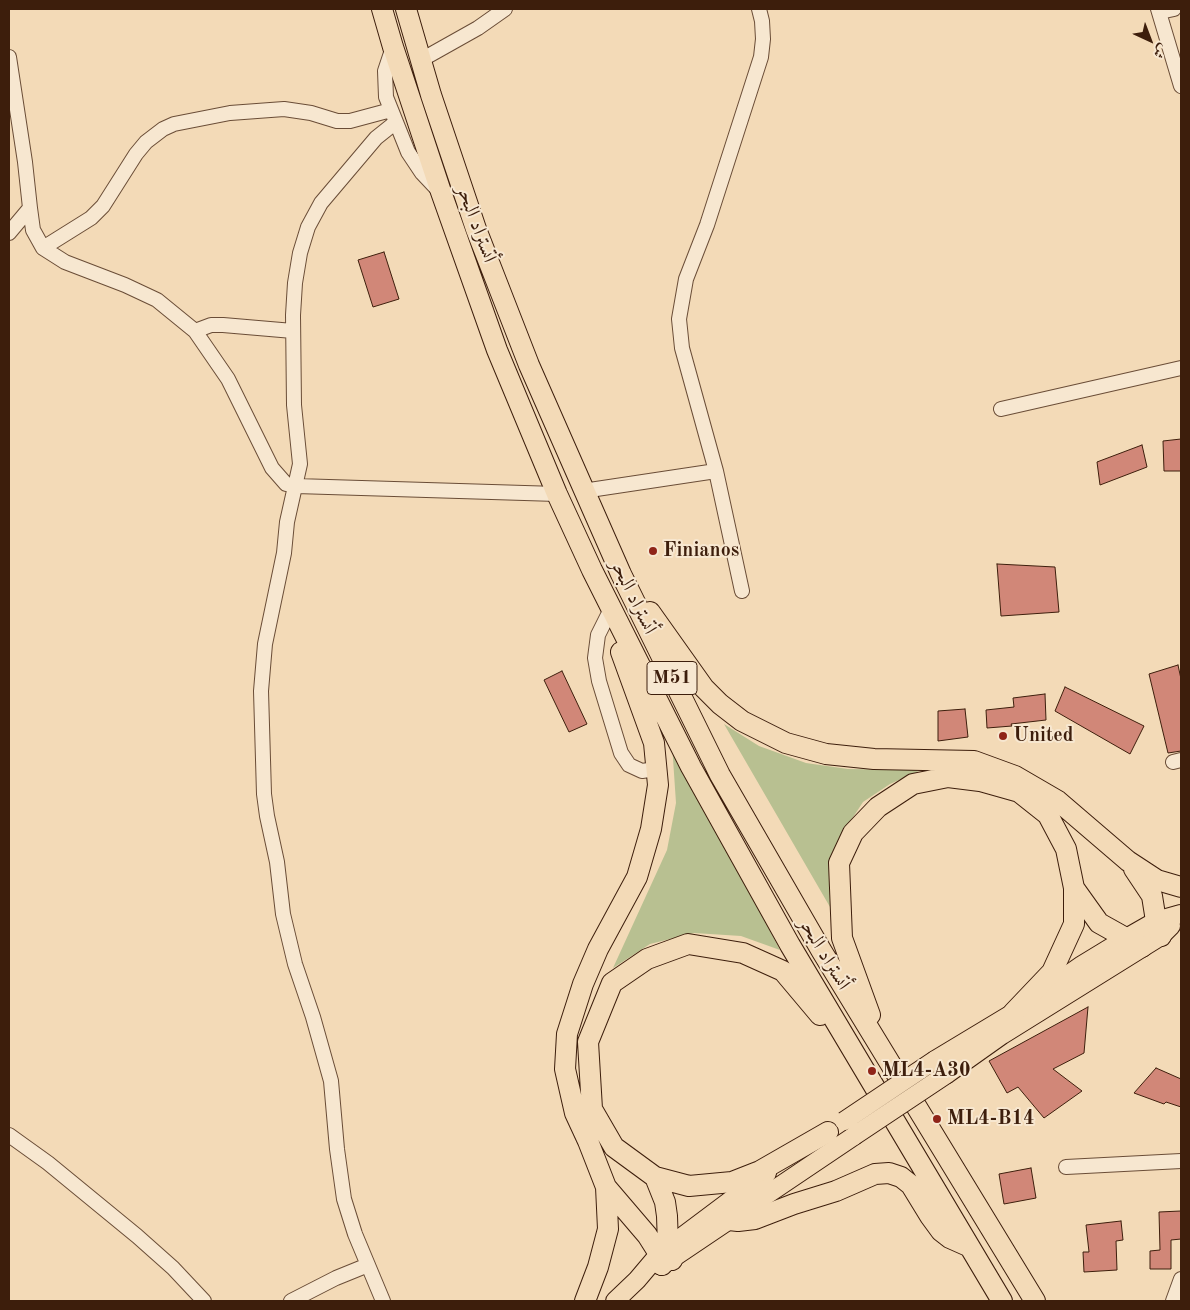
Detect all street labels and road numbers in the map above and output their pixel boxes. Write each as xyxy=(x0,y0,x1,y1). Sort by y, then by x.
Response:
street label: أتستراد البحر xyxy=(451,182,501,266)
street label: أتستراد البحر xyxy=(605,556,661,638)
road number: M51 xyxy=(647,661,697,694)
street label: أتستراد البحر xyxy=(793,913,855,995)

